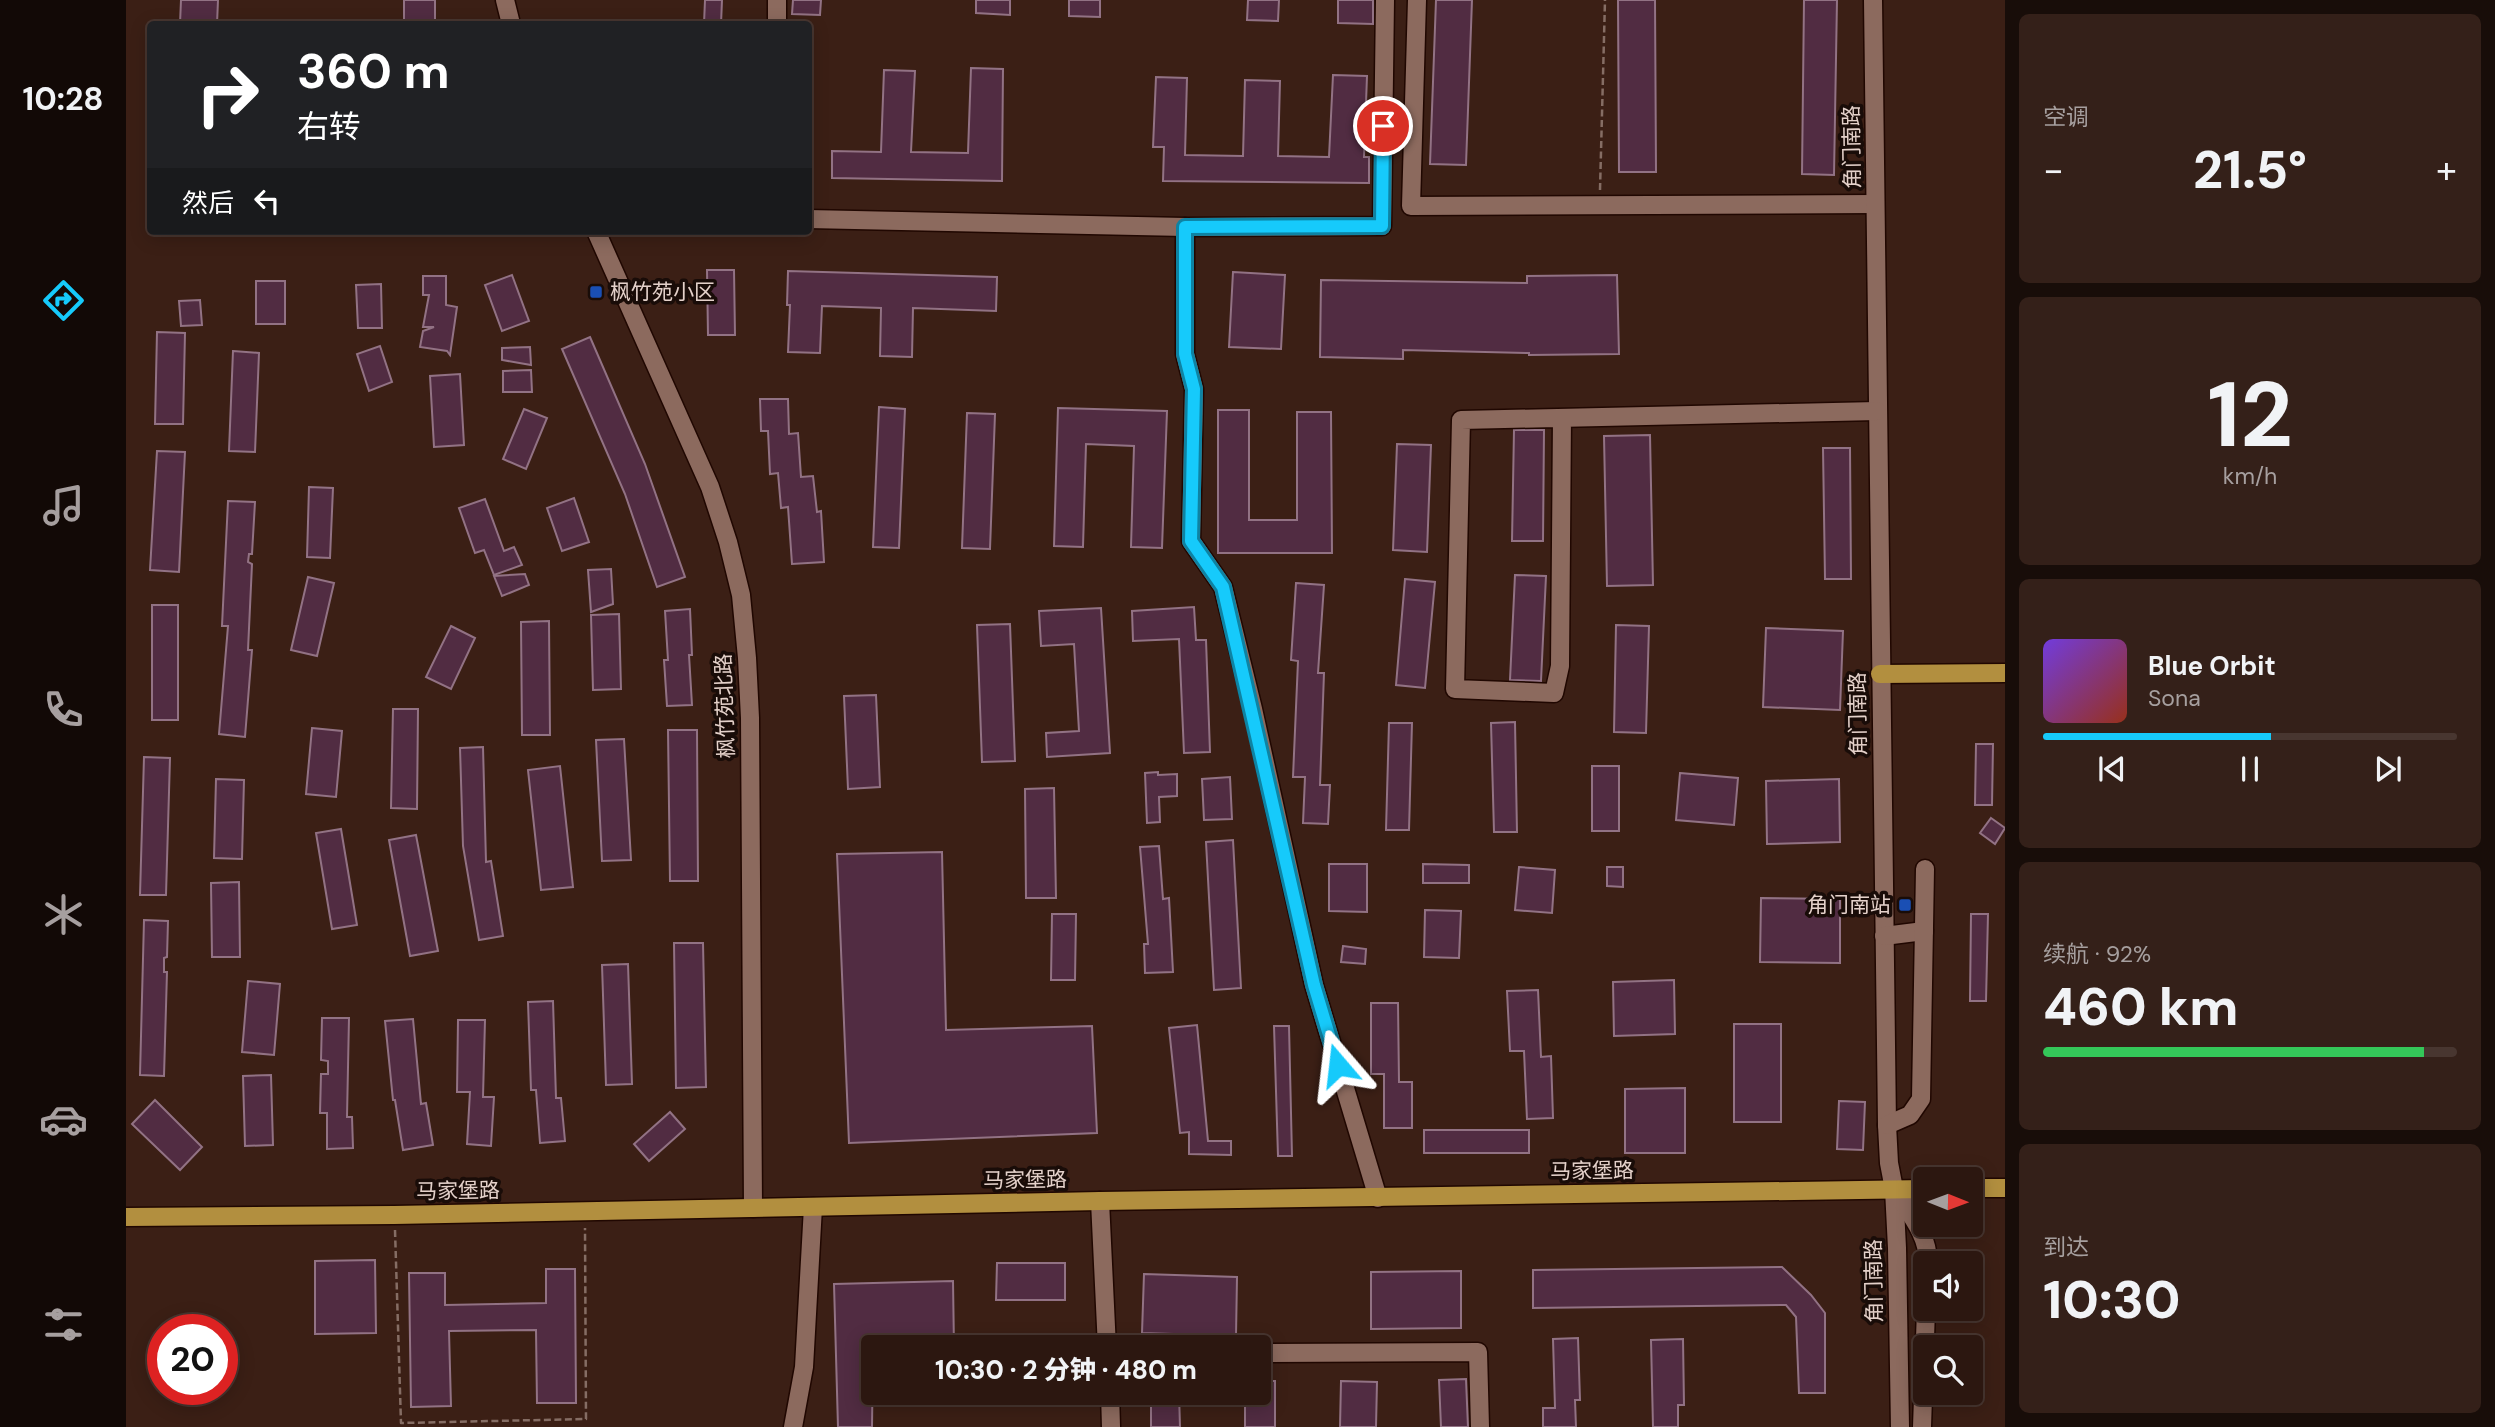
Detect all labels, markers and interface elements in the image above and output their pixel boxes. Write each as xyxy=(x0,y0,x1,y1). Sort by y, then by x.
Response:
text: 360 m xyxy=(297,39,450,103)
icon: right xyxy=(182,49,273,140)
text: 10:28 xyxy=(23,78,103,120)
pin xyxy=(1353,96,1413,156)
text: 空调 xyxy=(2043,102,2089,132)
street label: 角门南路 xyxy=(1837,105,1867,189)
text: 右转 xyxy=(297,106,361,148)
icon: arrive xyxy=(1364,107,1402,145)
text: 21.5° xyxy=(2193,136,2307,204)
text: − xyxy=(2043,145,2064,195)
text: + xyxy=(2436,145,2457,195)
icon: left xyxy=(248,182,286,220)
text: 然后 xyxy=(182,186,234,220)
icon: directions xyxy=(39,276,88,325)
place label: 枫竹苑小区 xyxy=(610,278,715,306)
marker: 枫竹苑小区 xyxy=(588,284,604,300)
text: 12 xyxy=(2207,356,2293,474)
text: km/h xyxy=(2223,461,2277,491)
icon: music xyxy=(39,481,88,530)
text: Blue Orbit xyxy=(2148,649,2276,683)
street label: 枫竹苑北路 xyxy=(709,653,741,759)
street label: 角门南路 xyxy=(1843,672,1873,756)
text: Sona xyxy=(2148,683,2201,713)
icon: phone xyxy=(39,685,88,734)
icon: previous xyxy=(2093,750,2131,788)
icon: pause xyxy=(2231,750,2269,788)
icon: next xyxy=(2369,750,2407,788)
icon: climate xyxy=(39,890,88,939)
place label: 角门南站 xyxy=(1807,891,1891,919)
marker: 角门南站 xyxy=(1897,897,1913,913)
text: 续航 · 92% xyxy=(2043,939,2151,969)
text: 460 km xyxy=(2043,973,2239,1041)
position arrow xyxy=(1301,1028,1375,1102)
icon: car xyxy=(39,1095,88,1144)
street label: 马家堡路 xyxy=(1550,1156,1634,1186)
street label: 马家堡路 xyxy=(983,1165,1067,1195)
north arrow xyxy=(1913,1167,1983,1237)
map controls xyxy=(1913,1167,1983,1405)
street label: 马家堡路 xyxy=(416,1176,500,1206)
text: 到达 xyxy=(2043,1232,2089,1262)
street label: 角门南路 xyxy=(1859,1239,1889,1323)
button: sound xyxy=(1913,1251,1983,1321)
text: 10:30 xyxy=(2043,1266,2181,1334)
icon: filters xyxy=(39,1300,88,1349)
speed limit sign: 20 xyxy=(147,1314,238,1405)
button: search xyxy=(1913,1335,1983,1405)
text: 10:30 · 2 分钟 · 480 m xyxy=(935,1353,1197,1387)

